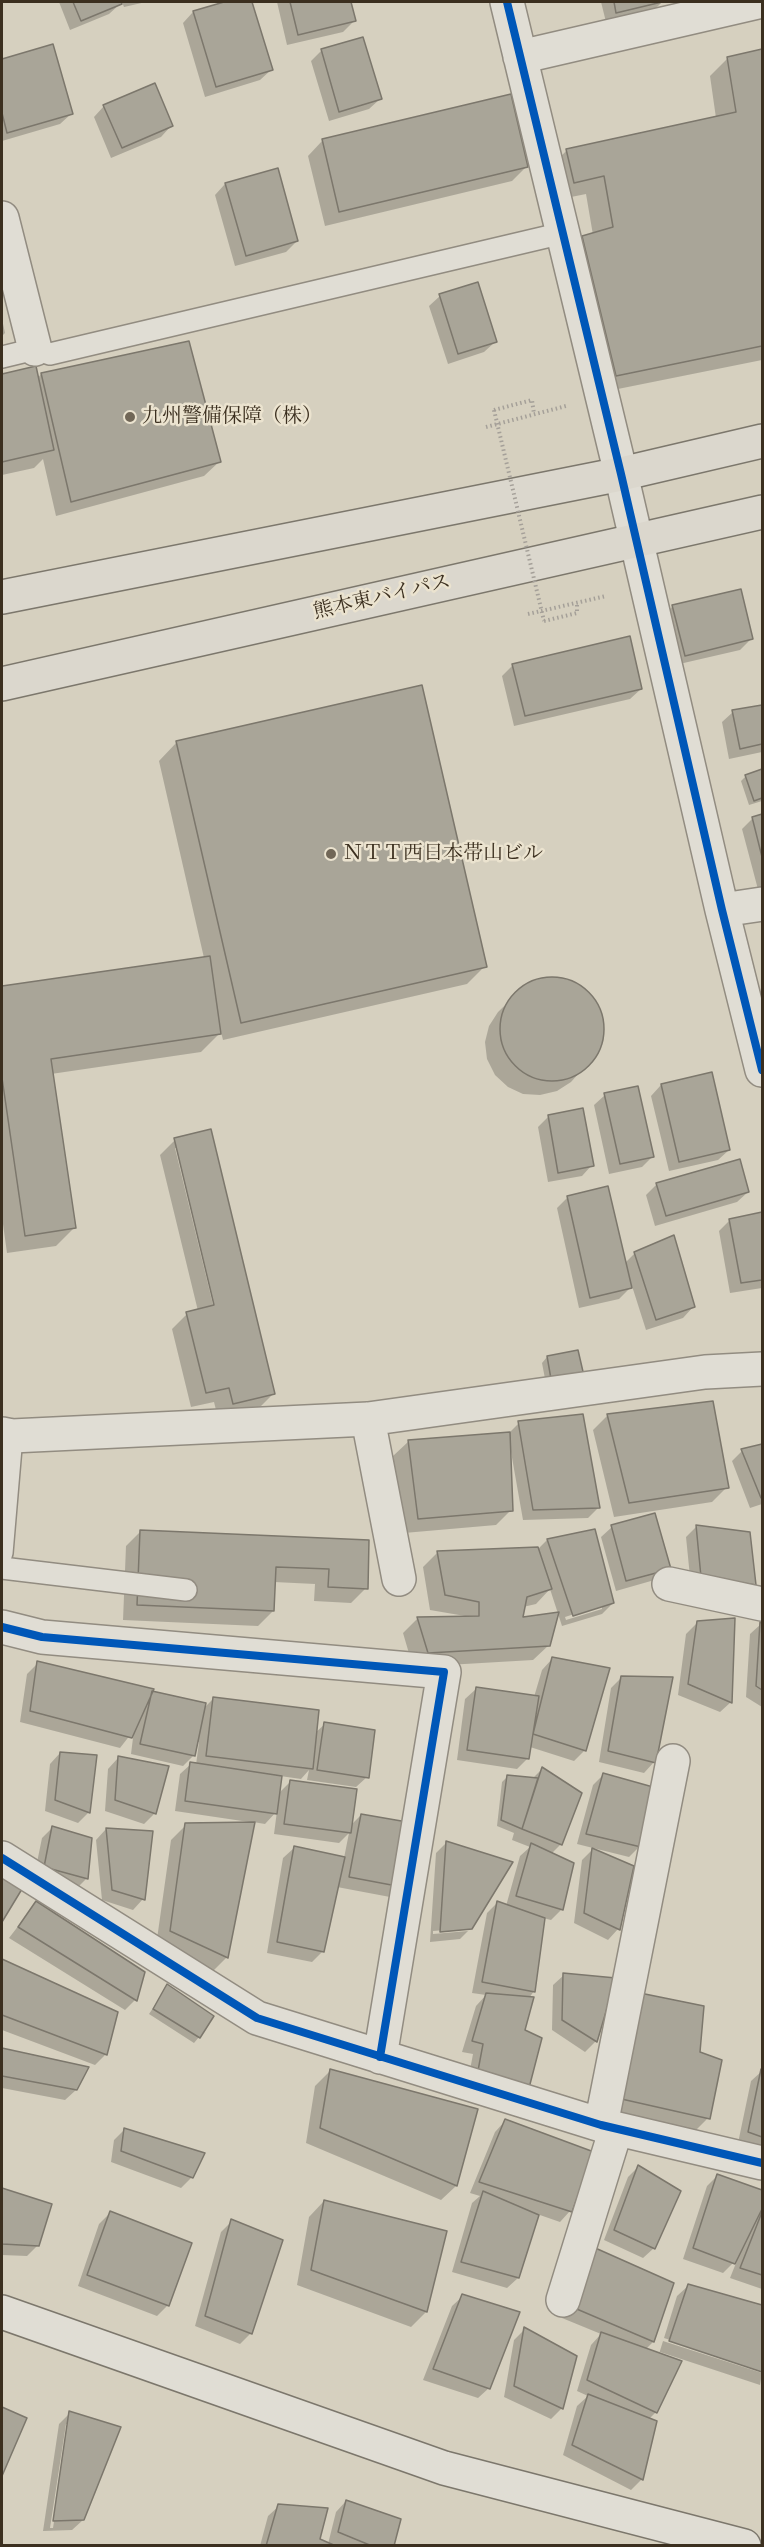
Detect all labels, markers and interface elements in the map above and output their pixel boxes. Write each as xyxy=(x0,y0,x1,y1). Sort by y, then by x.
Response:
place label: 九州警備保障（株） xyxy=(142,405,322,429)
marker: 九州警備保障（株） xyxy=(123,410,137,424)
street label: 熊本東バイパス xyxy=(311,570,453,624)
place label: ＮＴＴ西日本帯山ビル xyxy=(343,842,543,866)
marker: ＮＴＴ西日本帯山ビル xyxy=(324,847,338,861)

